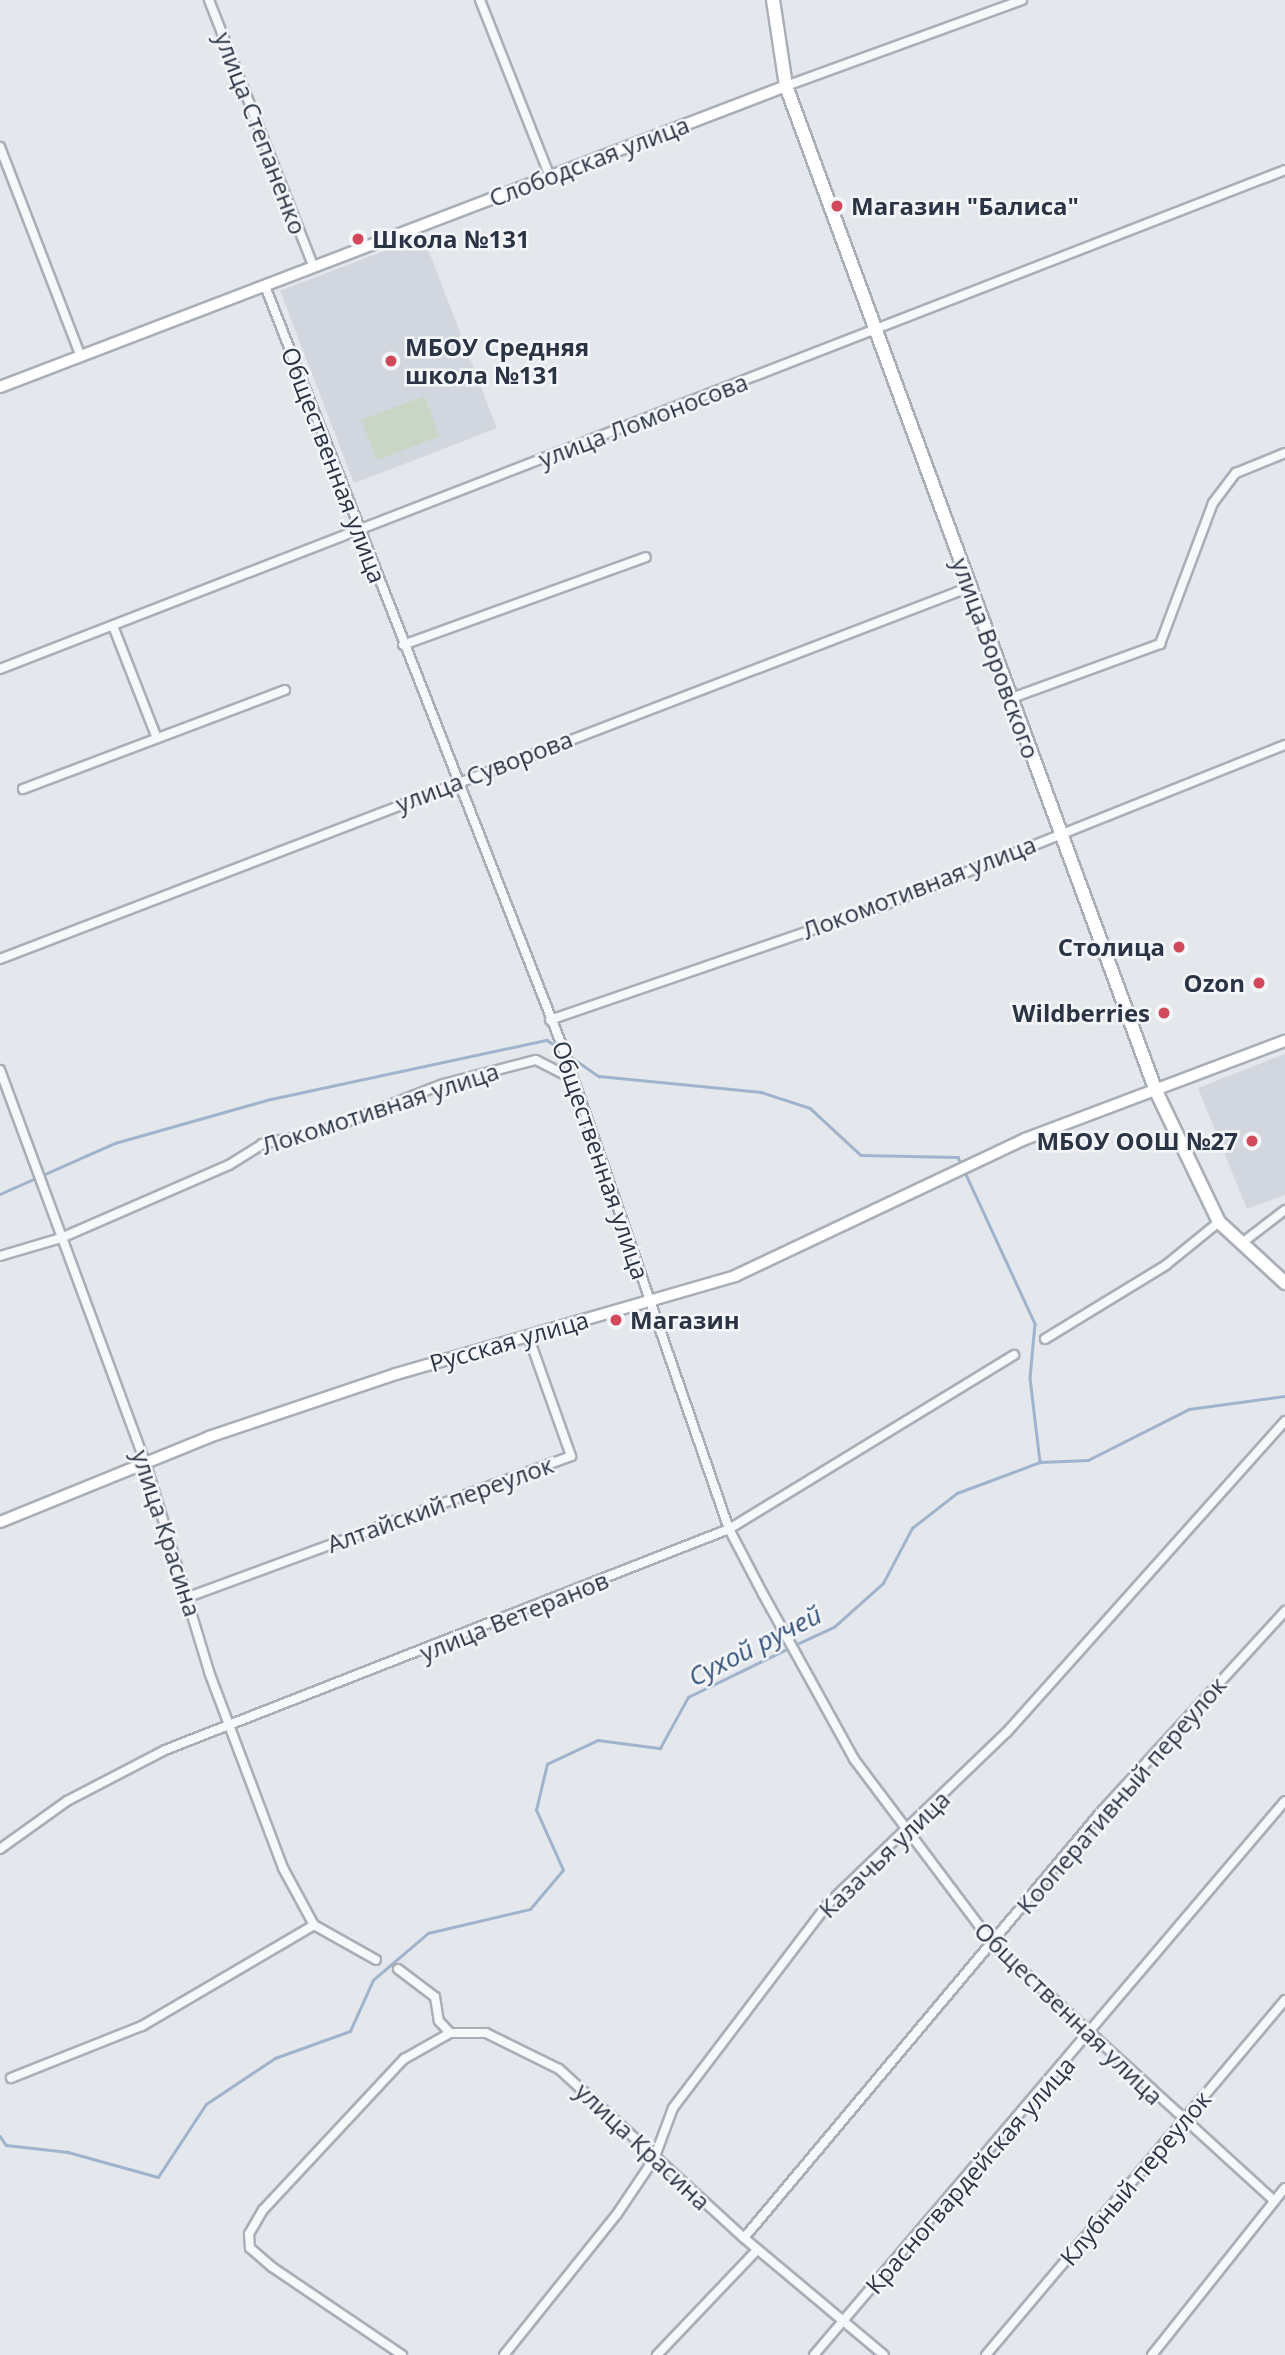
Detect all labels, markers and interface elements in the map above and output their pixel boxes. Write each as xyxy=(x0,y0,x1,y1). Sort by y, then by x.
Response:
street label: улица Степаненко xyxy=(209,28,313,238)
street label: Слободская улица xyxy=(485,110,693,212)
place label: Магазин "Балиса" xyxy=(851,192,1079,220)
marker: Магазин "Балиса" xyxy=(829,198,845,214)
place label: Школа №131 xyxy=(372,225,530,253)
marker: Школа №131 xyxy=(350,231,366,247)
place label: МБОУ Средняя школа №131 xyxy=(405,333,589,389)
street label: Общественная улица xyxy=(276,343,392,587)
marker: МБОУ Средняя школа №131 xyxy=(383,353,399,369)
street label: улица Ломоносова xyxy=(534,367,752,473)
street label: улица Воровского xyxy=(946,554,1046,762)
street label: улица Суворова xyxy=(391,724,577,818)
street label: Локомотивная улица xyxy=(798,829,1040,945)
place label: Столица xyxy=(1058,933,1165,961)
marker: Столица xyxy=(1171,939,1187,955)
place label: Ozon xyxy=(1184,969,1245,997)
marker: Ozon xyxy=(1251,975,1267,991)
place label: Wildberries xyxy=(1012,999,1150,1027)
marker: Wildberries xyxy=(1156,1005,1172,1021)
street label: Общественная улица xyxy=(547,1037,655,1283)
street label: Локомотивная улица xyxy=(258,1056,502,1160)
place label: МБОУ ООШ №27 xyxy=(1036,1127,1238,1155)
marker: МБОУ ООШ №27 xyxy=(1244,1133,1260,1149)
street label: Русская улица xyxy=(426,1305,592,1377)
place label: Магазин xyxy=(630,1306,740,1334)
marker: Магазин xyxy=(608,1312,624,1328)
street label: улица Красина xyxy=(126,1446,208,1620)
street label: Алтайский переулок xyxy=(323,1450,557,1558)
street label: улица Ветеранов xyxy=(416,1565,612,1667)
water label: Сухой ручей xyxy=(683,1599,827,1693)
street label: Кооперативный переулок xyxy=(1010,1671,1232,1919)
street label: Казачья улица xyxy=(813,1784,955,1924)
street label: Общественная улица xyxy=(969,1916,1169,2110)
street label: Красногвардейская улица xyxy=(859,2051,1081,2299)
street label: улица Красина xyxy=(570,2076,716,2216)
street label: Клубный переулок xyxy=(1054,2085,1216,2271)

